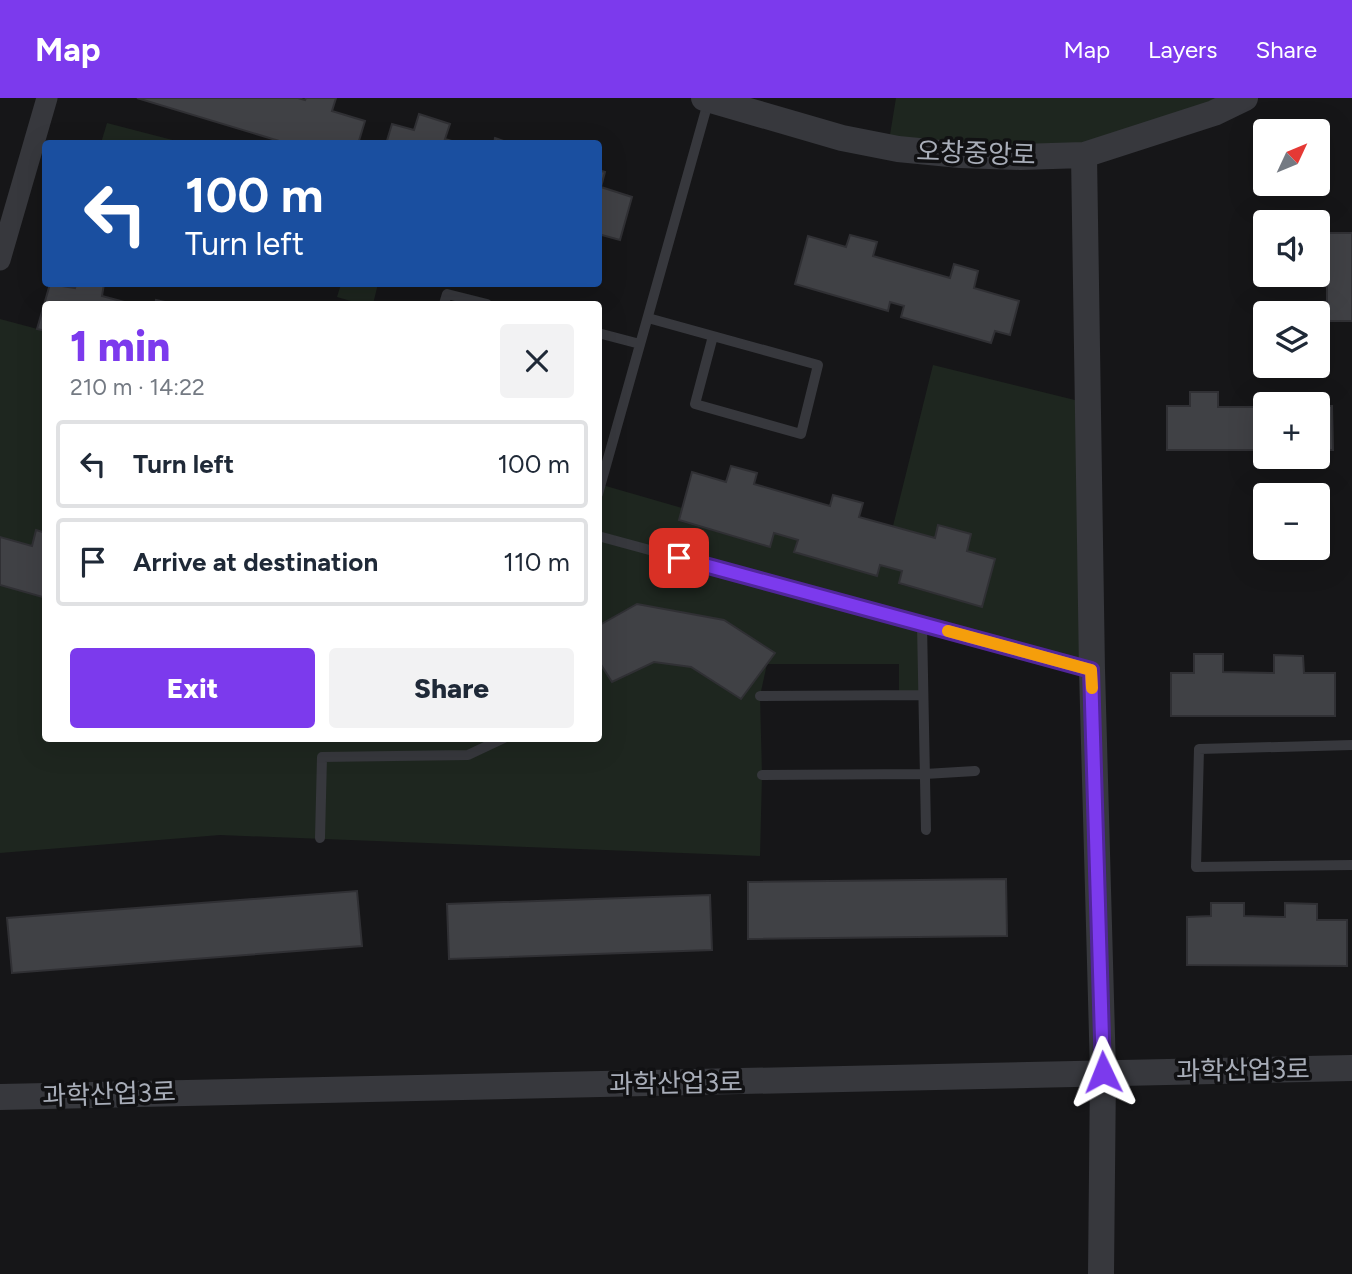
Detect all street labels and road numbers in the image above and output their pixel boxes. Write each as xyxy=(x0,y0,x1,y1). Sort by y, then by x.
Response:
street label: 오창중앙로 xyxy=(916,135,1036,171)
street label: 과학산업3로 xyxy=(1176,1053,1310,1087)
street label: 과학산업3로 xyxy=(609,1066,743,1100)
street label: 과학산업3로 xyxy=(42,1076,176,1112)

